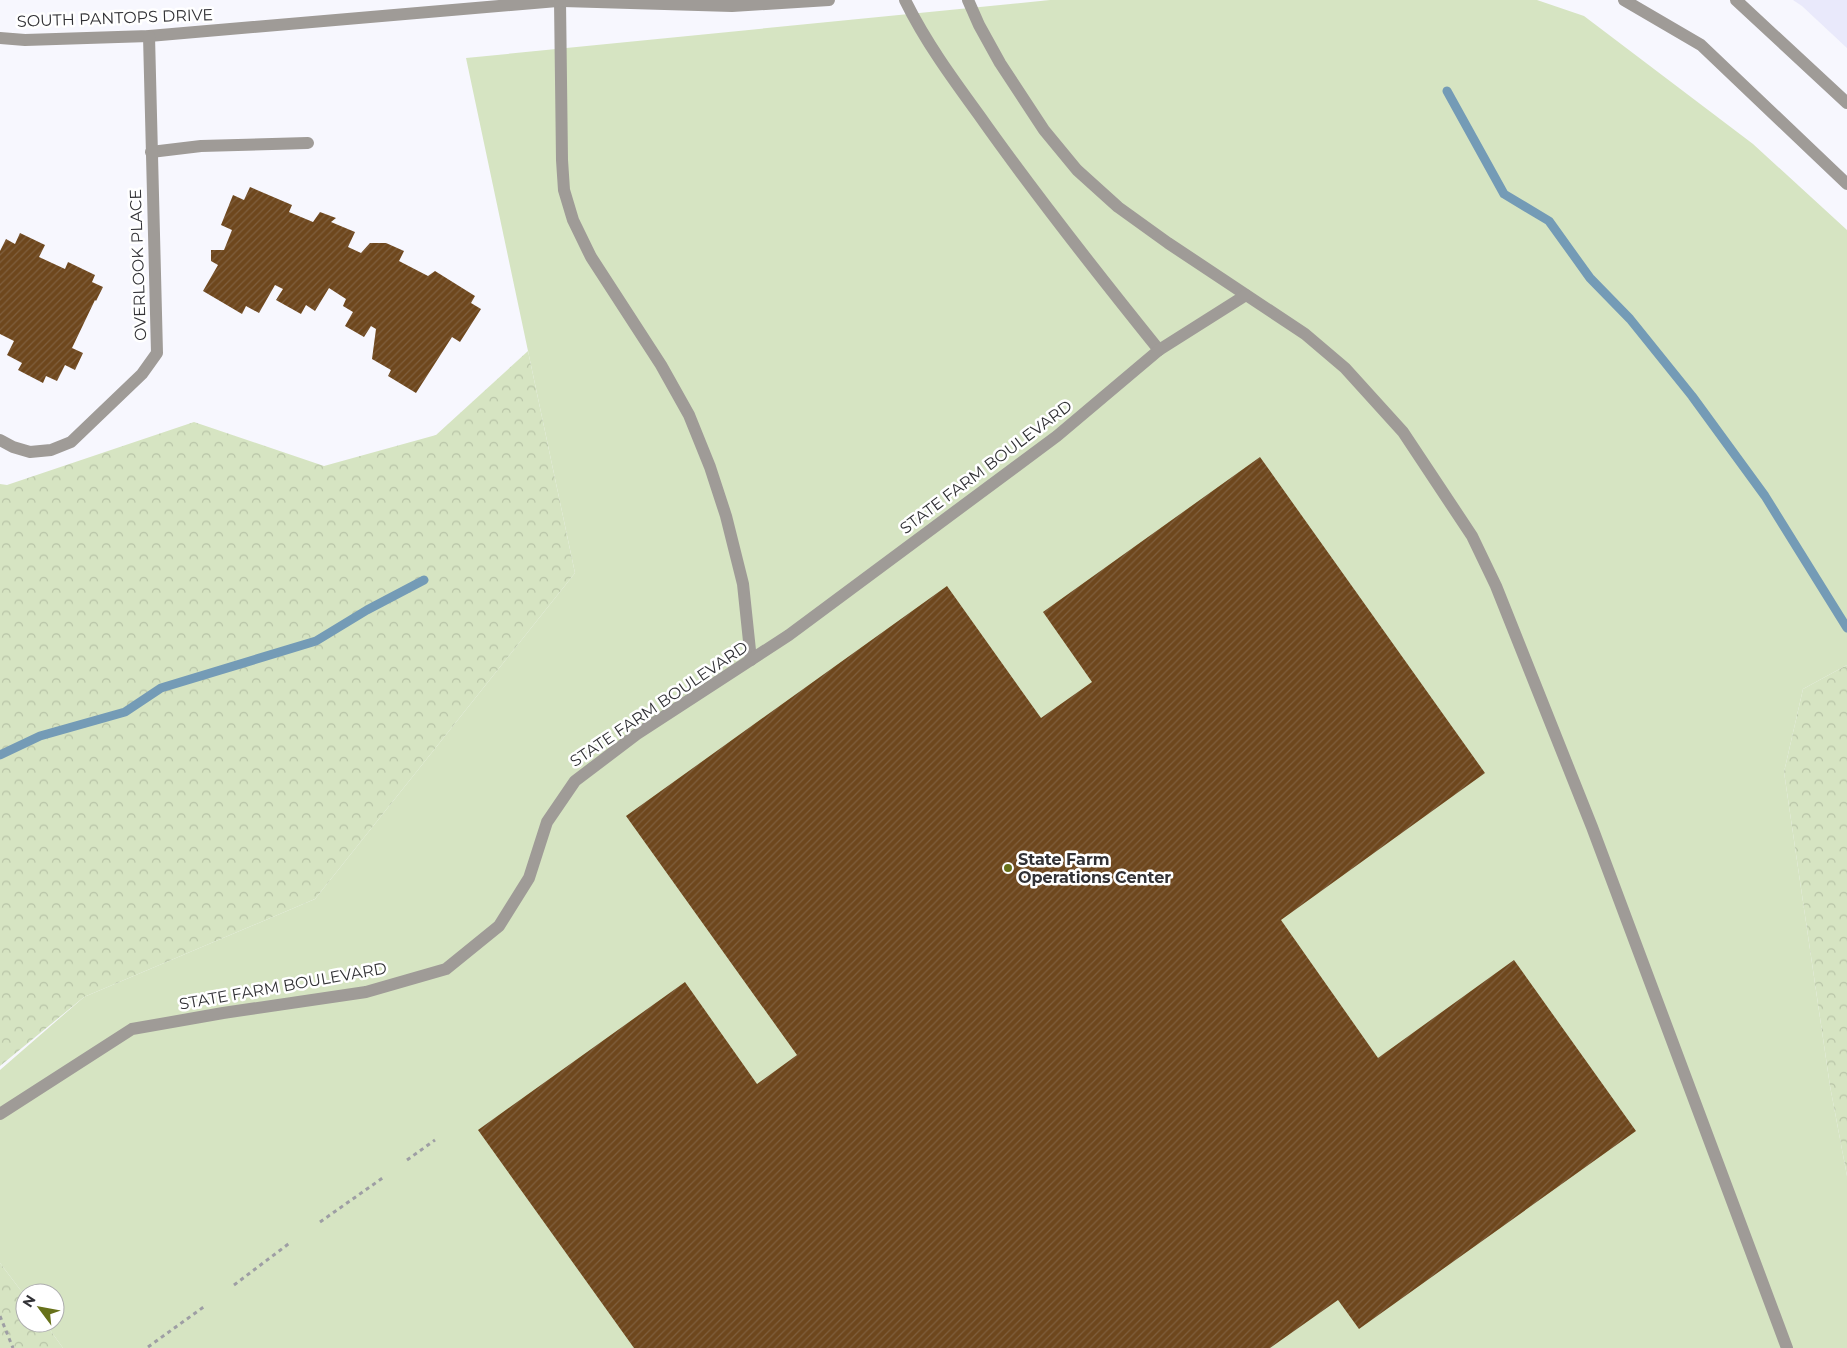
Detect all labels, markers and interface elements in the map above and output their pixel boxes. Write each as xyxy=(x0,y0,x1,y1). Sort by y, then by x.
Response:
street label: SOUTH PANTOPS DRIVE xyxy=(17,5,213,31)
street label: OVERLOOK PLACE xyxy=(126,189,150,341)
street label: STATE FARM BOULEVARD xyxy=(896,396,1076,538)
street label: STATE FARM BOULEVARD xyxy=(566,637,752,771)
place label: State Farm Operations Center xyxy=(1018,850,1171,887)
marker: State Farm Operations Center xyxy=(1002,862,1014,874)
street label: STATE FARM BOULEVARD xyxy=(178,958,388,1014)
north arrow xyxy=(15,1283,65,1333)
text: N xyxy=(18,1292,40,1311)

